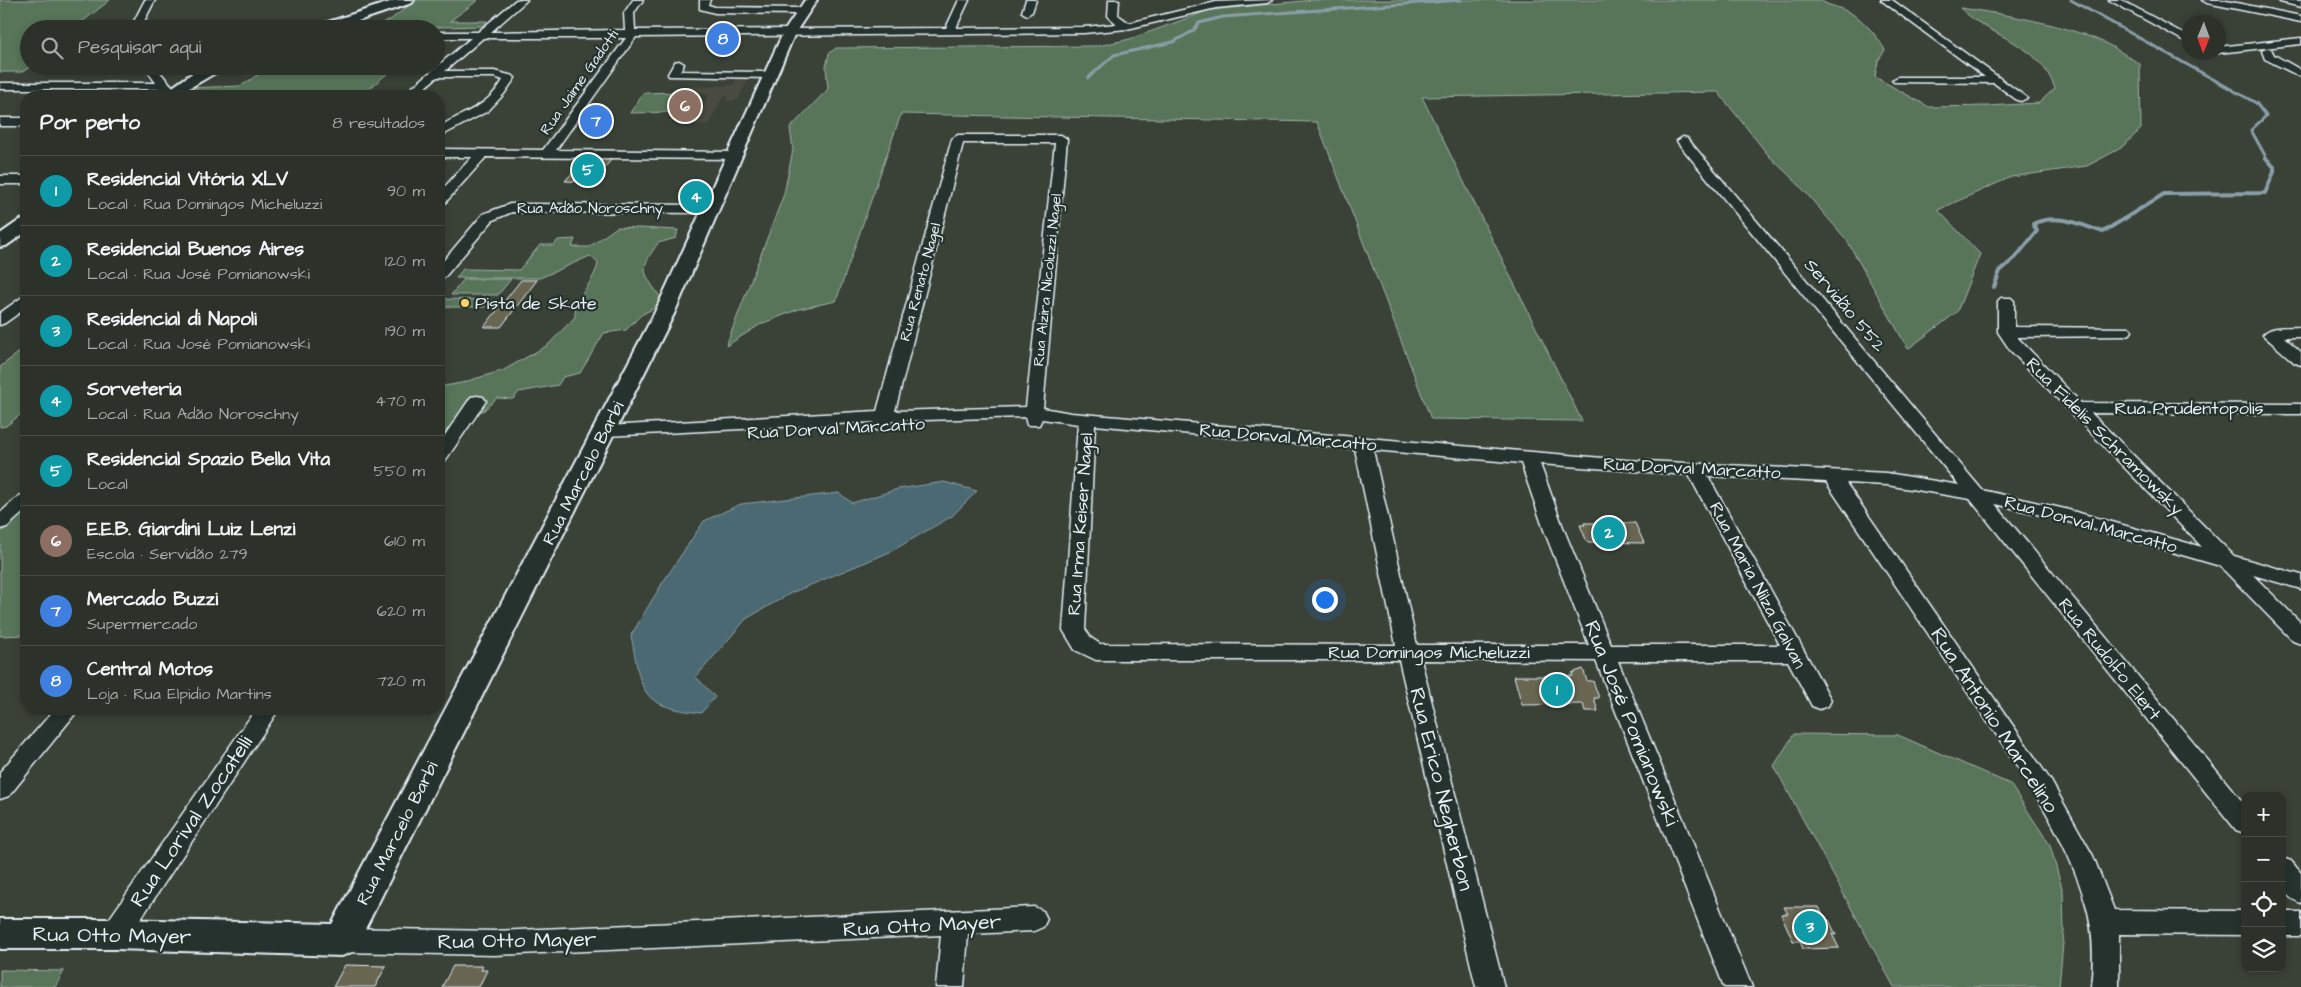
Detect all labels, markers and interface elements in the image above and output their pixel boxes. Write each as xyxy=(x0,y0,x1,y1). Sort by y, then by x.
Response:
north arrow xyxy=(2181,15,2226,60)
search box xyxy=(20,20,445,75)
pin: 8 xyxy=(707,20,739,58)
street label: Rua Jaime Gadotti xyxy=(535,25,624,139)
icon: search xyxy=(38,34,66,62)
text: Pesquisar aqui xyxy=(78,34,201,61)
pin: 6 xyxy=(669,87,701,125)
pin: 7 xyxy=(580,102,612,140)
text: Por perto xyxy=(40,108,140,137)
text: 8 resultados xyxy=(332,112,425,134)
pin: 5 xyxy=(572,151,604,189)
text: Residencial Vitória XLV xyxy=(87,166,288,193)
pin: 4 xyxy=(680,178,712,216)
text: 1 xyxy=(55,180,57,202)
text: 90 m xyxy=(387,180,425,202)
text: Local · Rua Domingos Micheluzzi xyxy=(87,193,322,215)
street label: Rua Alzira Nicoluzzi Nagel xyxy=(1028,193,1068,368)
street label: Rua Adão Noroschny xyxy=(517,198,663,220)
street label: Rua Renato Nagel xyxy=(895,221,947,344)
text: Residencial Buenos Aires xyxy=(87,236,304,263)
text: 2 xyxy=(51,250,61,272)
text: 120 m xyxy=(385,250,425,272)
street label: Servidão 552 xyxy=(1798,253,1892,358)
text: Local · Rua José Pomianowski xyxy=(87,263,310,285)
place label: Pista de Skate xyxy=(475,291,597,316)
marker: Pista de Skate xyxy=(459,297,471,309)
text: Residencial di Napoli xyxy=(87,306,257,333)
text: 3 xyxy=(52,320,60,342)
text: 190 m xyxy=(385,320,425,342)
text: Local · Rua José Pomianowski xyxy=(87,333,310,355)
street label: Rua Fidelis Schramowsky xyxy=(2019,352,2189,522)
text: Sorveteria xyxy=(87,376,182,403)
text: 4 xyxy=(51,390,61,412)
text: 470 m xyxy=(375,390,425,412)
street label: Rua Prudentopolis xyxy=(2115,396,2264,421)
street label: Rua Marcelo Barbi xyxy=(536,397,631,549)
text: Local · Rua Adão Noroschny xyxy=(87,403,299,425)
street label: Rua Dorval Marcatto xyxy=(747,411,925,446)
street label: Rua Dorval Marcatto xyxy=(1198,417,1378,458)
street label: Rua Irma Keiser Nagel xyxy=(1062,432,1100,616)
text: Residencial Spazio Bella Vita xyxy=(87,446,330,473)
street label: Rua Dorval Marcatto xyxy=(1603,451,1781,486)
text: 5 xyxy=(50,460,62,482)
text: 550 m xyxy=(373,460,425,482)
text: Local xyxy=(87,473,128,495)
street label: Rua Dorval Marcatto xyxy=(2002,489,2180,560)
street label: Rua Maria Nilza Galvan xyxy=(1703,497,1812,673)
pin: 2 xyxy=(1593,514,1625,552)
text: E.E.B. Giardini Luiz Lenzi xyxy=(87,516,295,543)
text: 6 xyxy=(51,530,61,552)
text: 610 m xyxy=(384,530,425,552)
text: Escola · Servidão 279 xyxy=(87,543,248,565)
text: Mercado Buzzi xyxy=(87,586,218,613)
your location xyxy=(1312,587,1338,613)
street label: Rua Rudolfo Elert xyxy=(2052,593,2167,726)
text: 7 xyxy=(51,600,61,622)
text: 620 m xyxy=(377,600,425,622)
text: Supermercado xyxy=(87,613,197,635)
street label: Rua José Pomianowski xyxy=(1577,616,1686,830)
street label: Rua Antonio Marcelino xyxy=(1924,622,2066,819)
street label: Rua Domingos Micheluzzi xyxy=(1328,640,1530,666)
text: Central Motos xyxy=(87,656,213,683)
text: 8 xyxy=(51,670,61,692)
text: 720 m xyxy=(377,670,425,692)
pin: 1 xyxy=(1541,671,1573,709)
text: Loja · Rua Elpidio Martins xyxy=(87,683,272,705)
street label: Rua Erico Negherbon xyxy=(1400,685,1481,894)
street label: Rua Lorival Zocatelli xyxy=(123,730,260,913)
street label: Rua Marcelo Barbi xyxy=(350,757,445,909)
map controls xyxy=(2241,792,2286,972)
button: + xyxy=(2241,792,2286,837)
button: − xyxy=(2241,837,2286,882)
button: locate xyxy=(2241,882,2286,927)
street label: Rua Otto Mayer xyxy=(842,907,1002,946)
pin: 3 xyxy=(1794,908,1826,946)
street label: Rua Otto Mayer xyxy=(32,920,192,953)
street label: Rua Otto Mayer xyxy=(438,925,597,958)
button: layers xyxy=(2241,927,2286,972)

